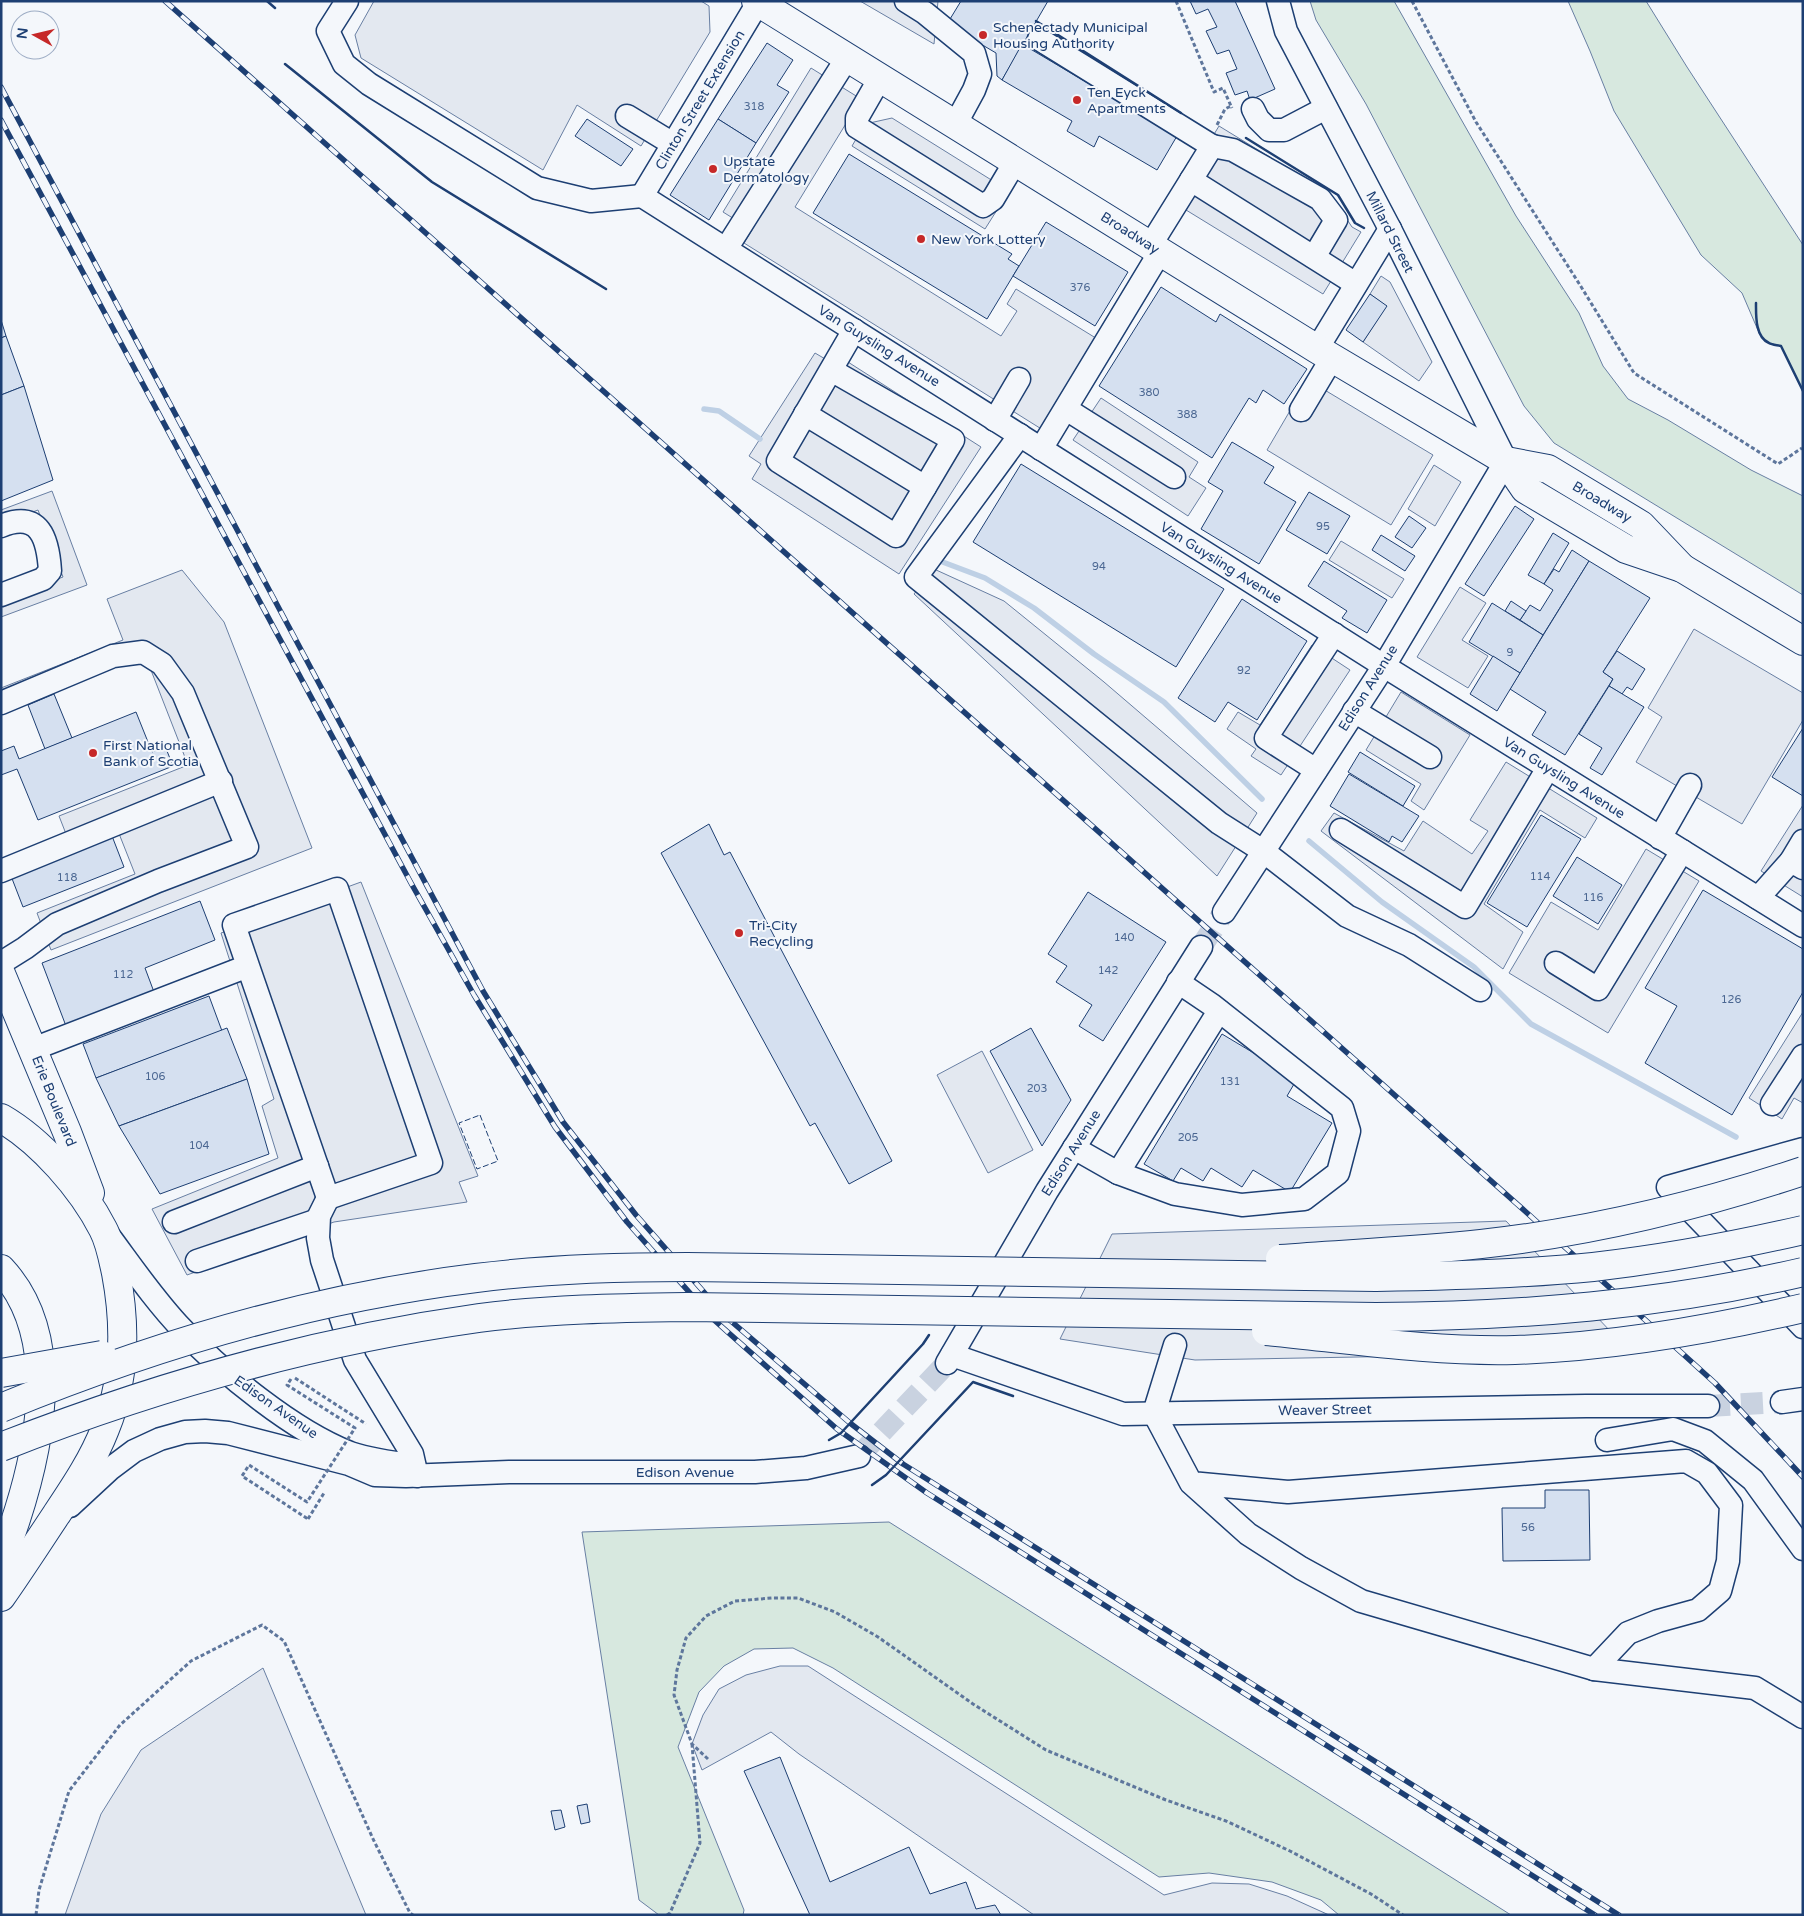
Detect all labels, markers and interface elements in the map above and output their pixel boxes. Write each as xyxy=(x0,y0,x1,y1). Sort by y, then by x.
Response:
north arrow xyxy=(10,10,60,60)
place label: Schenectady Municipal Housing Authority xyxy=(993,19,1148,52)
text: N xyxy=(13,27,32,40)
street label: Clinton Street Extension xyxy=(651,27,749,173)
marker: Schenectady Municipal Housing Authority xyxy=(977,29,989,41)
place label: Ten Eyck Apartments xyxy=(1087,84,1166,117)
marker: Ten Eyck Apartments xyxy=(1071,94,1083,106)
house number: 318 xyxy=(744,100,764,113)
place label: Upstate Dermatology xyxy=(723,153,810,186)
marker: Upstate Dermatology xyxy=(707,163,719,175)
street label: Millard Street xyxy=(1362,188,1418,276)
street label: Broadway xyxy=(1097,208,1163,258)
place label: New York Lottery xyxy=(931,231,1046,248)
marker: New York Lottery xyxy=(915,233,927,245)
house number: 376 xyxy=(1070,281,1090,294)
street label: Van Guysling Avenue xyxy=(815,302,943,390)
house number: 380 xyxy=(1139,386,1159,399)
house number: 388 xyxy=(1177,408,1197,421)
street label: Broadway xyxy=(1569,478,1635,527)
street label: Van Guysling Avenue xyxy=(1157,519,1285,607)
house number: 95 xyxy=(1316,520,1330,533)
house number: 94 xyxy=(1092,560,1106,573)
street label: Edison Avenue xyxy=(1335,642,1401,734)
house number: 9 xyxy=(1507,646,1514,659)
house number: 92 xyxy=(1237,664,1251,677)
street label: Van Guysling Avenue xyxy=(1500,734,1628,822)
place label: First National Bank of Scotia xyxy=(103,737,199,770)
marker: First National Bank of Scotia xyxy=(87,747,99,759)
house number: 114 xyxy=(1530,870,1550,883)
house number: 118 xyxy=(57,871,77,884)
house number: 116 xyxy=(1583,891,1603,904)
place label: Tri-City Recycling xyxy=(749,917,814,950)
marker: Tri-City Recycling xyxy=(733,927,745,939)
house number: 140 xyxy=(1114,931,1134,944)
house number: 142 xyxy=(1098,964,1118,977)
house number: 112 xyxy=(113,968,133,981)
house number: 126 xyxy=(1721,993,1741,1006)
street label: Erie Boulevard xyxy=(28,1053,80,1149)
house number: 106 xyxy=(145,1070,165,1083)
house number: 131 xyxy=(1220,1075,1240,1088)
house number: 203 xyxy=(1027,1082,1047,1095)
street label: Edison Avenue xyxy=(1038,1107,1104,1199)
house number: 205 xyxy=(1178,1131,1198,1144)
house number: 104 xyxy=(189,1139,209,1152)
street label: Edison Avenue xyxy=(231,1372,321,1442)
street label: Weaver Street xyxy=(1278,1401,1373,1419)
street label: Edison Avenue xyxy=(636,1464,734,1481)
house number: 56 xyxy=(1521,1521,1535,1534)

